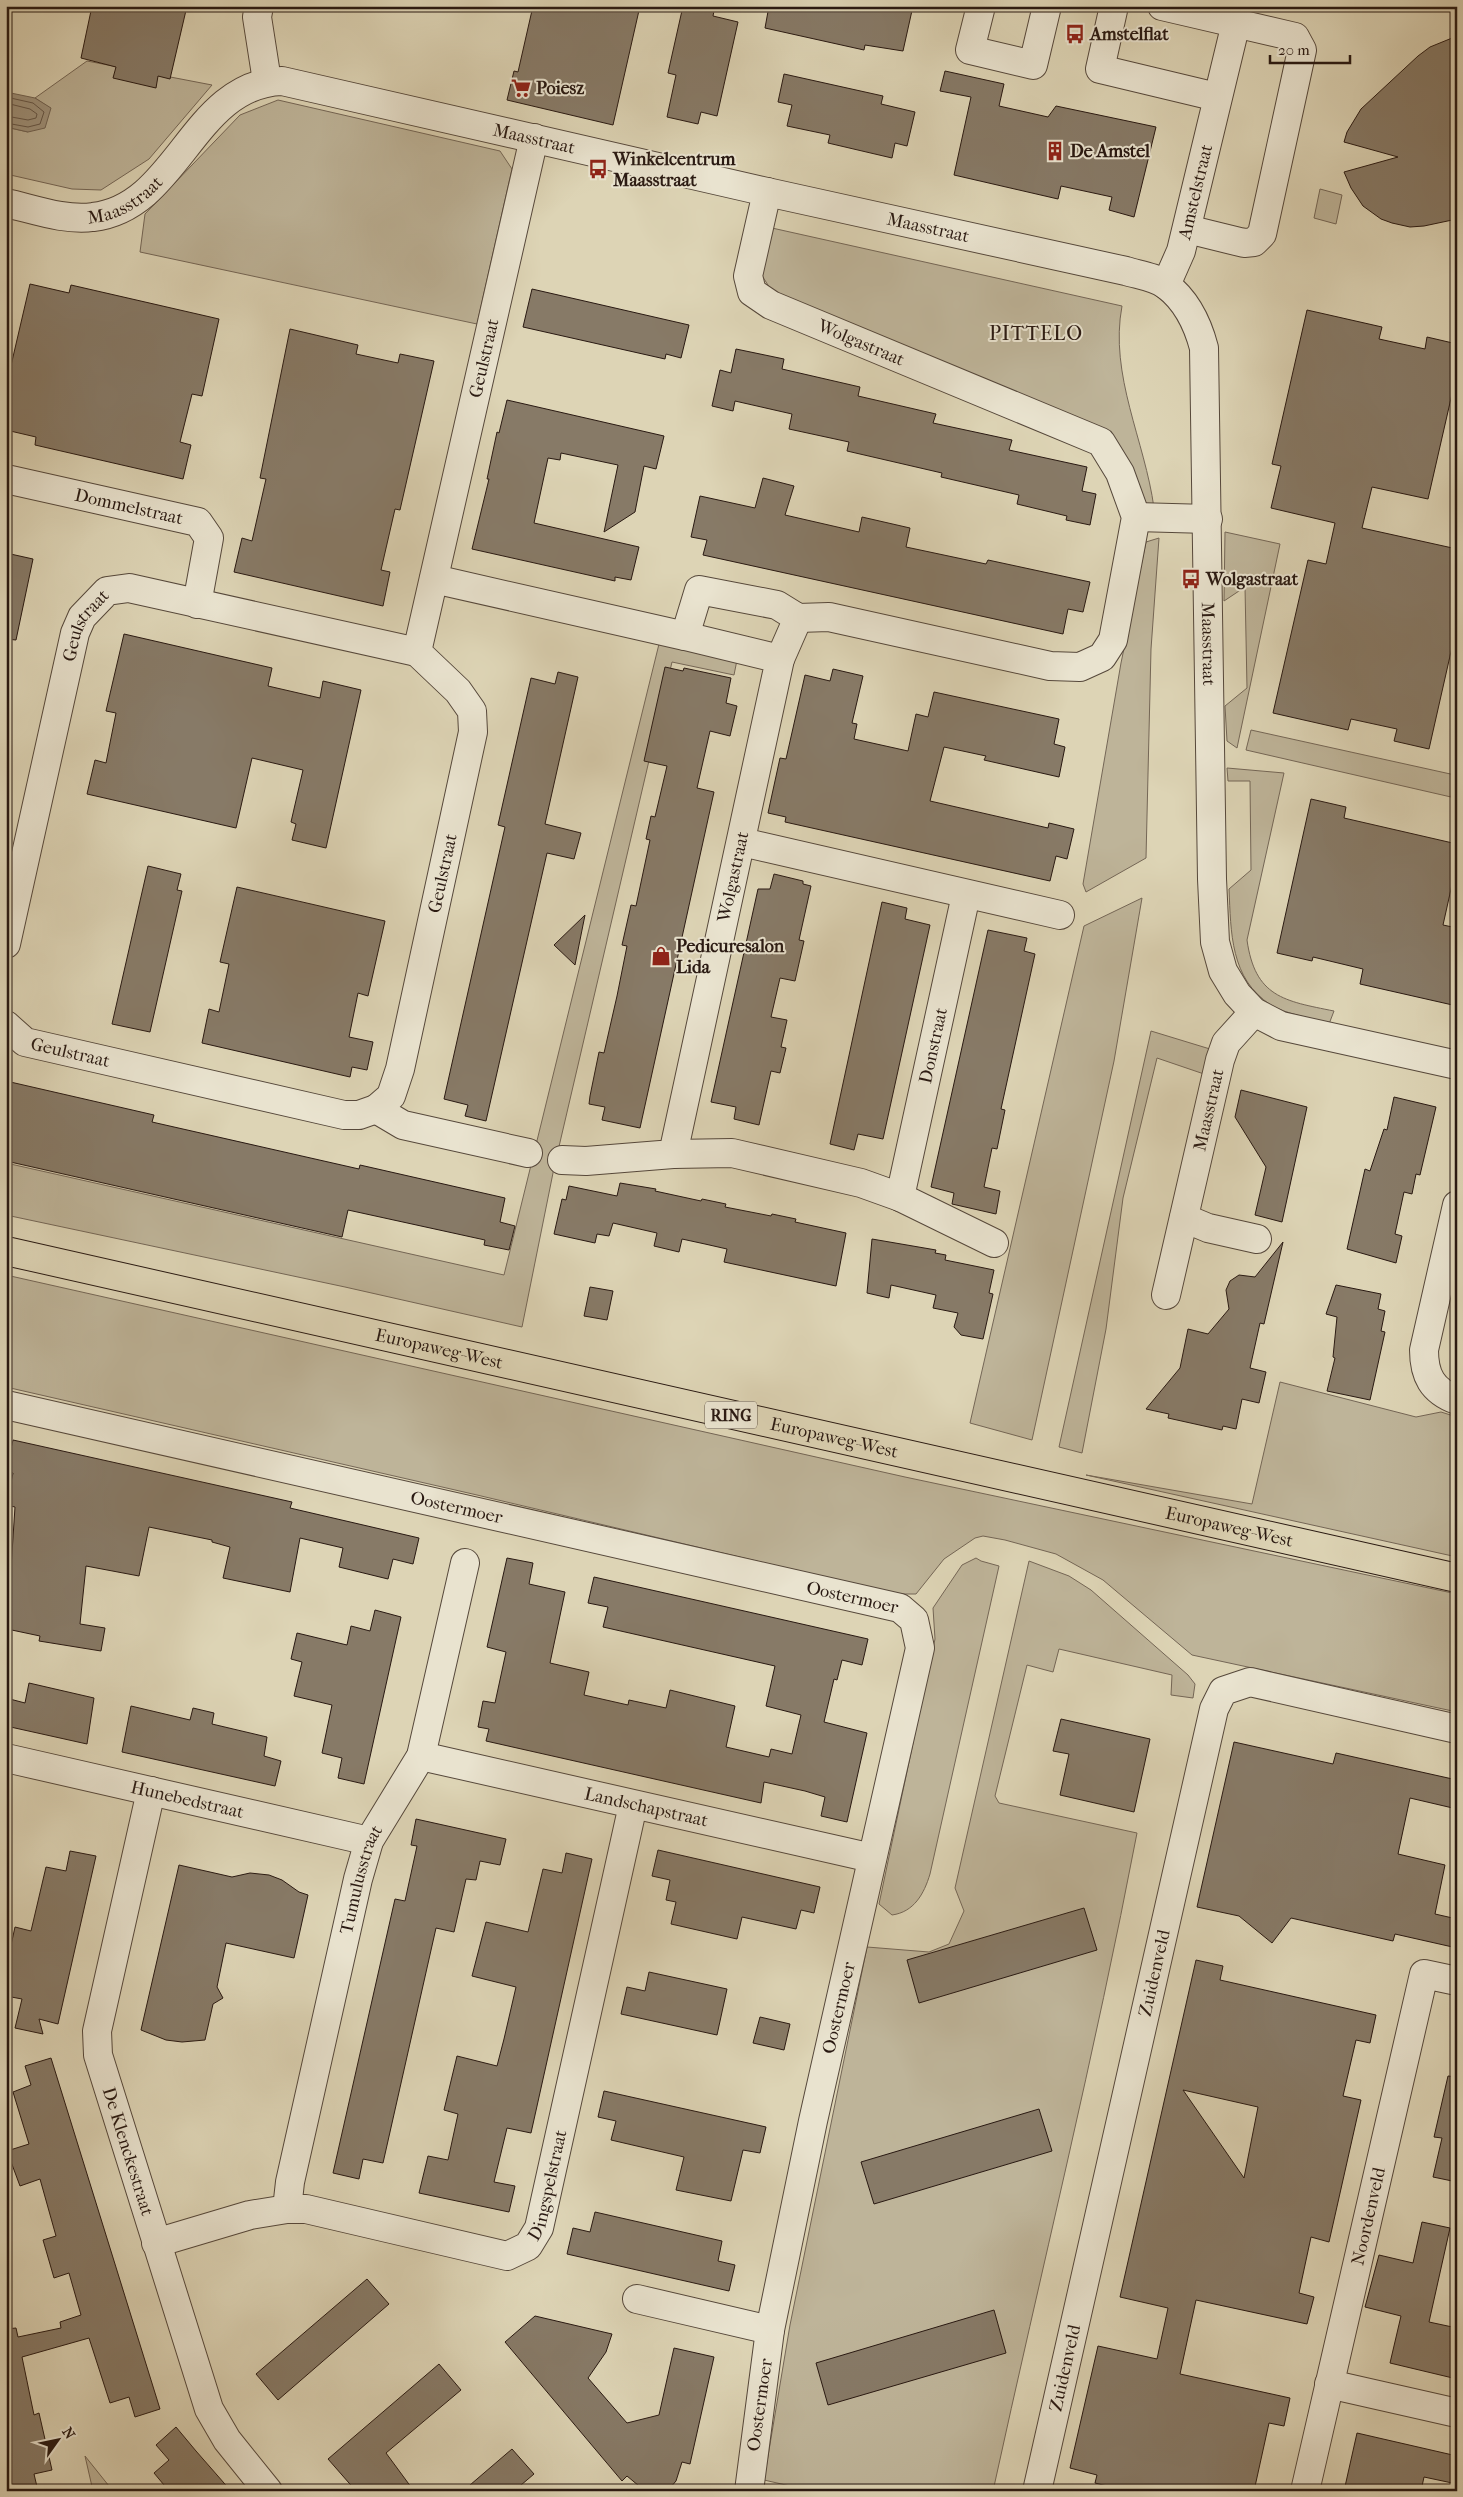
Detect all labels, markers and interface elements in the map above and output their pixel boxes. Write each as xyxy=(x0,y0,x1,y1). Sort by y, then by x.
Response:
bus stop icon: Amstelflat xyxy=(1064,23,1086,45)
place label: Amstelflat xyxy=(1089,24,1169,45)
scale bar xyxy=(1270,32,1350,64)
text: 20 m xyxy=(1278,41,1310,59)
supermarket icon: Poiesz xyxy=(510,77,532,99)
place label: Poiesz xyxy=(536,78,584,99)
street label: Maasstraat xyxy=(491,119,578,158)
building icon: De Amstel xyxy=(1044,140,1066,162)
place label: De Amstel xyxy=(1070,141,1151,162)
street label: Amstelstraat xyxy=(1173,142,1217,243)
place label: Winkelcentrum Maasstraat xyxy=(612,149,736,191)
bus stop icon: Winkelcentrum Maasstraat xyxy=(587,158,609,180)
street label: Maasstraat xyxy=(86,171,167,228)
street label: Maasstraat xyxy=(885,208,972,247)
street label: Wolgastraat xyxy=(814,315,908,371)
street label: Geulstraat xyxy=(465,316,503,400)
district label: PITTELO xyxy=(989,322,1083,345)
street label: Dommelstraat xyxy=(73,484,186,529)
bus stop icon: Wolgastraat xyxy=(1180,568,1202,590)
place label: Wolgastraat xyxy=(1205,569,1299,590)
street label: Geulstraat xyxy=(58,585,114,663)
street label: Maasstraat xyxy=(1197,602,1220,686)
street label: Wolgastraat xyxy=(713,829,753,925)
street label: Geulstraat xyxy=(424,831,461,915)
place label: Pedicuresalon Lida xyxy=(676,936,785,978)
shop icon: Pedicuresalon Lida xyxy=(650,945,672,967)
street label: Donstraat xyxy=(915,1005,952,1085)
street label: Geulstraat xyxy=(29,1033,113,1072)
street label: Maasstraat xyxy=(1189,1066,1228,1153)
street label: Europaweg-West xyxy=(373,1324,506,1373)
road number: RING xyxy=(705,1402,757,1428)
street label: Europaweg-West xyxy=(768,1413,901,1462)
street label: Oostermoer xyxy=(409,1487,505,1528)
street label: Europaweg-West xyxy=(1163,1502,1296,1551)
street label: Oostermoer xyxy=(804,1577,901,1618)
street label: Hunebedstraat xyxy=(129,1776,247,1823)
street label: Landschapstraat xyxy=(583,1783,711,1831)
street label: Tumulusstraat xyxy=(336,1821,387,1936)
street label: Zuidenveld xyxy=(1134,1927,1174,2019)
street label: Oostermoer xyxy=(818,1960,860,2056)
street label: De Klenckestraat xyxy=(98,2085,158,2219)
street label: Dingspelstraat xyxy=(523,2127,571,2245)
street label: Noordenveld xyxy=(1347,2165,1390,2267)
street label: Zuidenveld xyxy=(1045,2322,1085,2414)
street label: Oostermoer xyxy=(743,2357,777,2453)
north arrow xyxy=(32,2414,82,2464)
text: N xyxy=(58,2424,79,2443)

